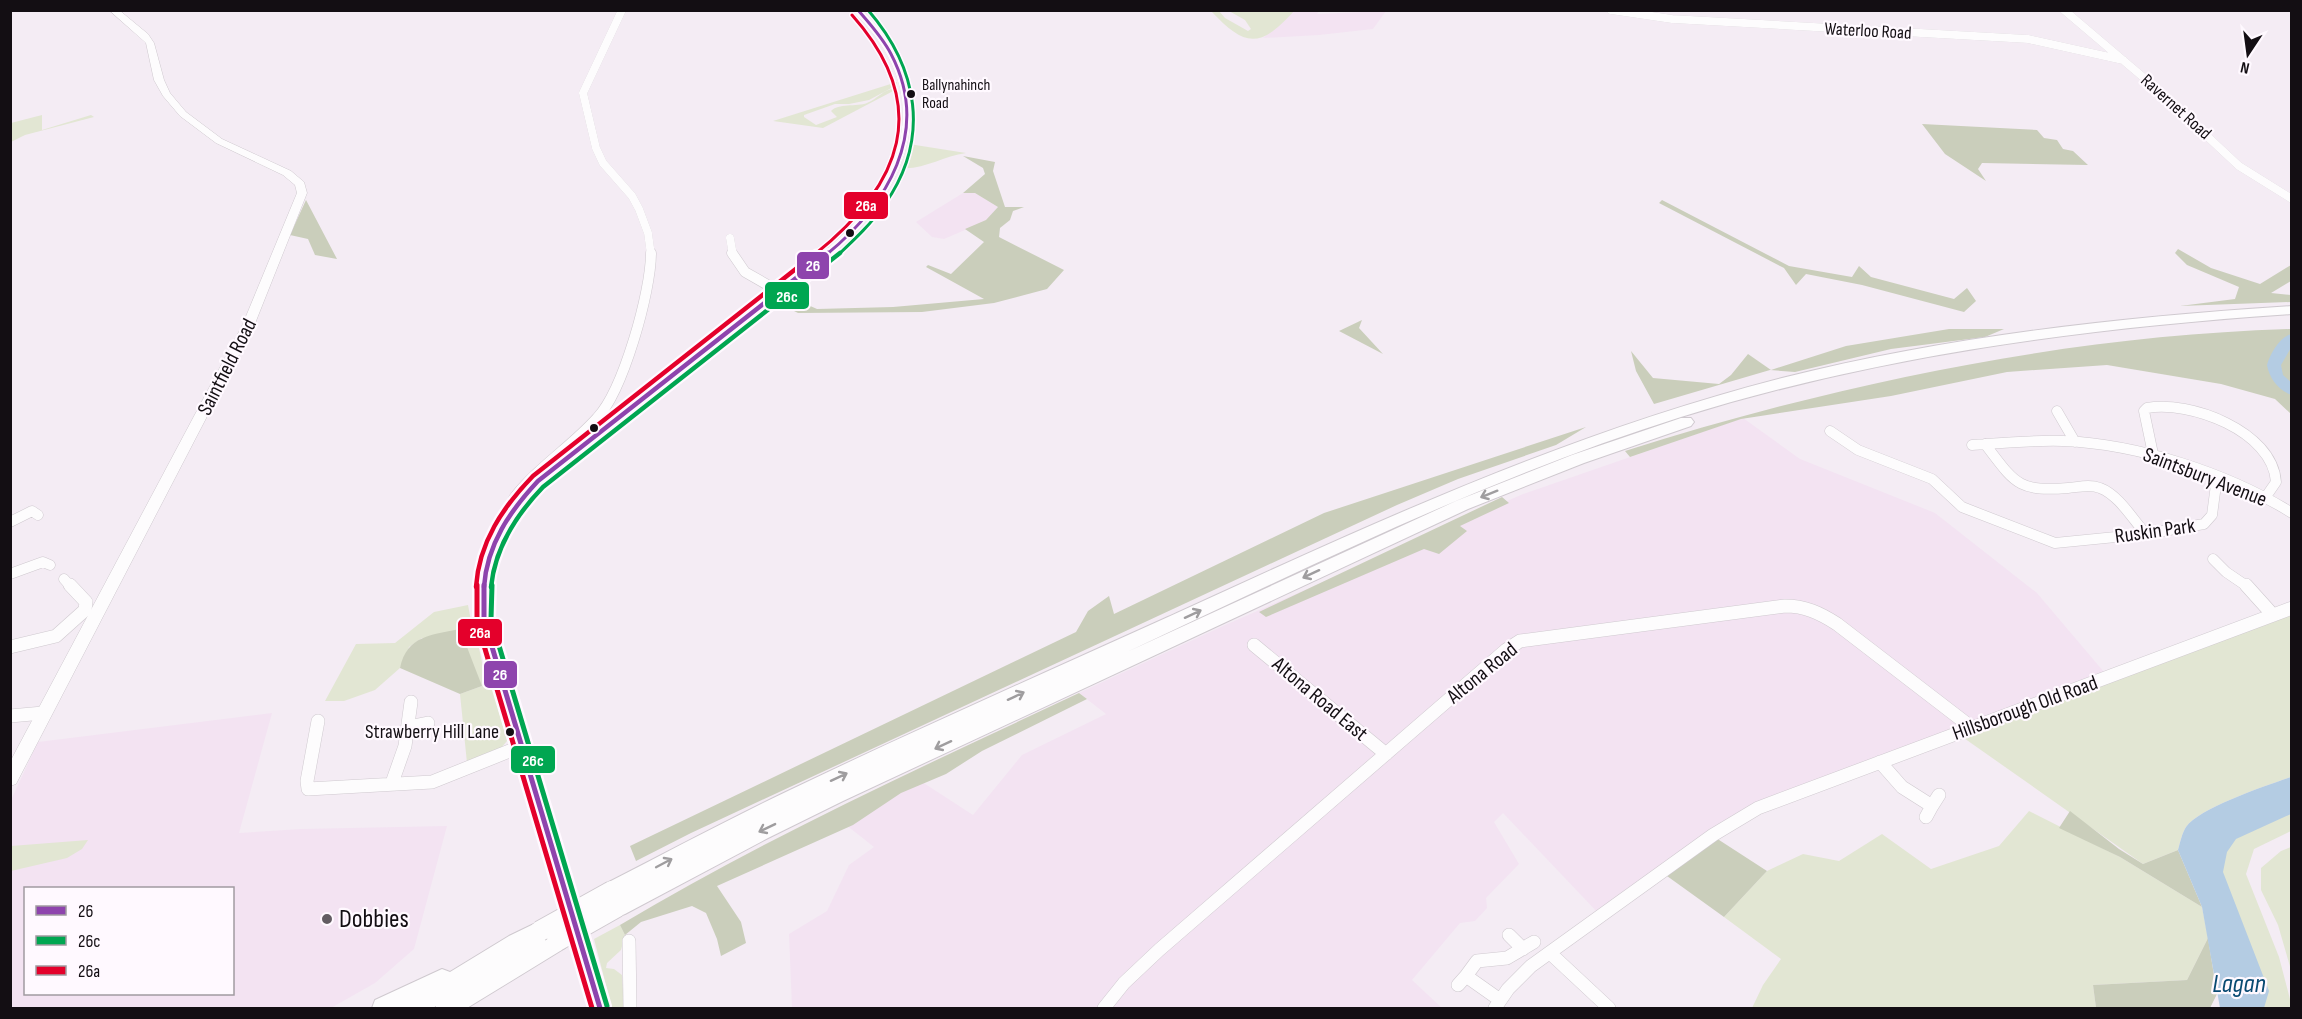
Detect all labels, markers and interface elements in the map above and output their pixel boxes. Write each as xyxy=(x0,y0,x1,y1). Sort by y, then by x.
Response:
street label: Waterloo Road xyxy=(1824,18,1912,44)
north arrow xyxy=(2218,24,2278,84)
text: N xyxy=(2239,57,2251,77)
street label: Ravernet Road xyxy=(2137,70,2215,144)
place label: Ballynahinch Road xyxy=(922,76,990,113)
marker: Ballynahinch Road xyxy=(905,88,917,100)
line badge: 26a xyxy=(843,191,889,220)
text: 26a xyxy=(855,197,877,216)
unlabelled marker xyxy=(844,227,856,239)
line badge: 26 xyxy=(796,251,830,280)
text: 26 xyxy=(806,257,820,276)
line badge: 26c xyxy=(764,281,810,310)
text: 26c xyxy=(776,288,798,307)
street label: Saintfield Road xyxy=(192,314,262,420)
unlabelled marker xyxy=(588,422,600,434)
street label: Saintsbury Avenue xyxy=(2140,442,2270,512)
one-way arrow xyxy=(1480,489,1498,500)
street label: Ruskin Park xyxy=(2113,513,2197,549)
one-way arrow xyxy=(1303,569,1321,581)
one-way arrow xyxy=(1183,608,1201,619)
line badge: 26a xyxy=(457,618,503,647)
text: 26a xyxy=(469,624,491,643)
street label: Altona Road xyxy=(1441,637,1522,710)
street label: Altona Road East xyxy=(1266,651,1373,746)
line badge: 26 xyxy=(483,660,518,689)
text: 26 xyxy=(493,666,507,685)
street label: Hillsborough Old Road xyxy=(1949,670,2101,746)
one-way arrow xyxy=(1006,689,1024,701)
place label: Strawberry Hill Lane xyxy=(365,720,499,744)
marker: Strawberry Hill Lane xyxy=(504,726,516,738)
one-way arrow xyxy=(935,740,953,752)
line badge: 26c xyxy=(510,745,556,774)
text: 26c xyxy=(522,752,544,771)
one-way arrow xyxy=(829,771,847,782)
one-way arrow xyxy=(758,822,776,834)
one-way arrow xyxy=(654,857,672,868)
legend xyxy=(24,887,234,995)
text: 26 xyxy=(78,901,93,922)
place label: Dobbies xyxy=(339,904,409,935)
marker: Dobbies xyxy=(320,912,334,926)
text: 26c xyxy=(78,931,101,952)
text: 26a xyxy=(78,961,100,982)
water label: Lagan xyxy=(2212,968,2266,1000)

